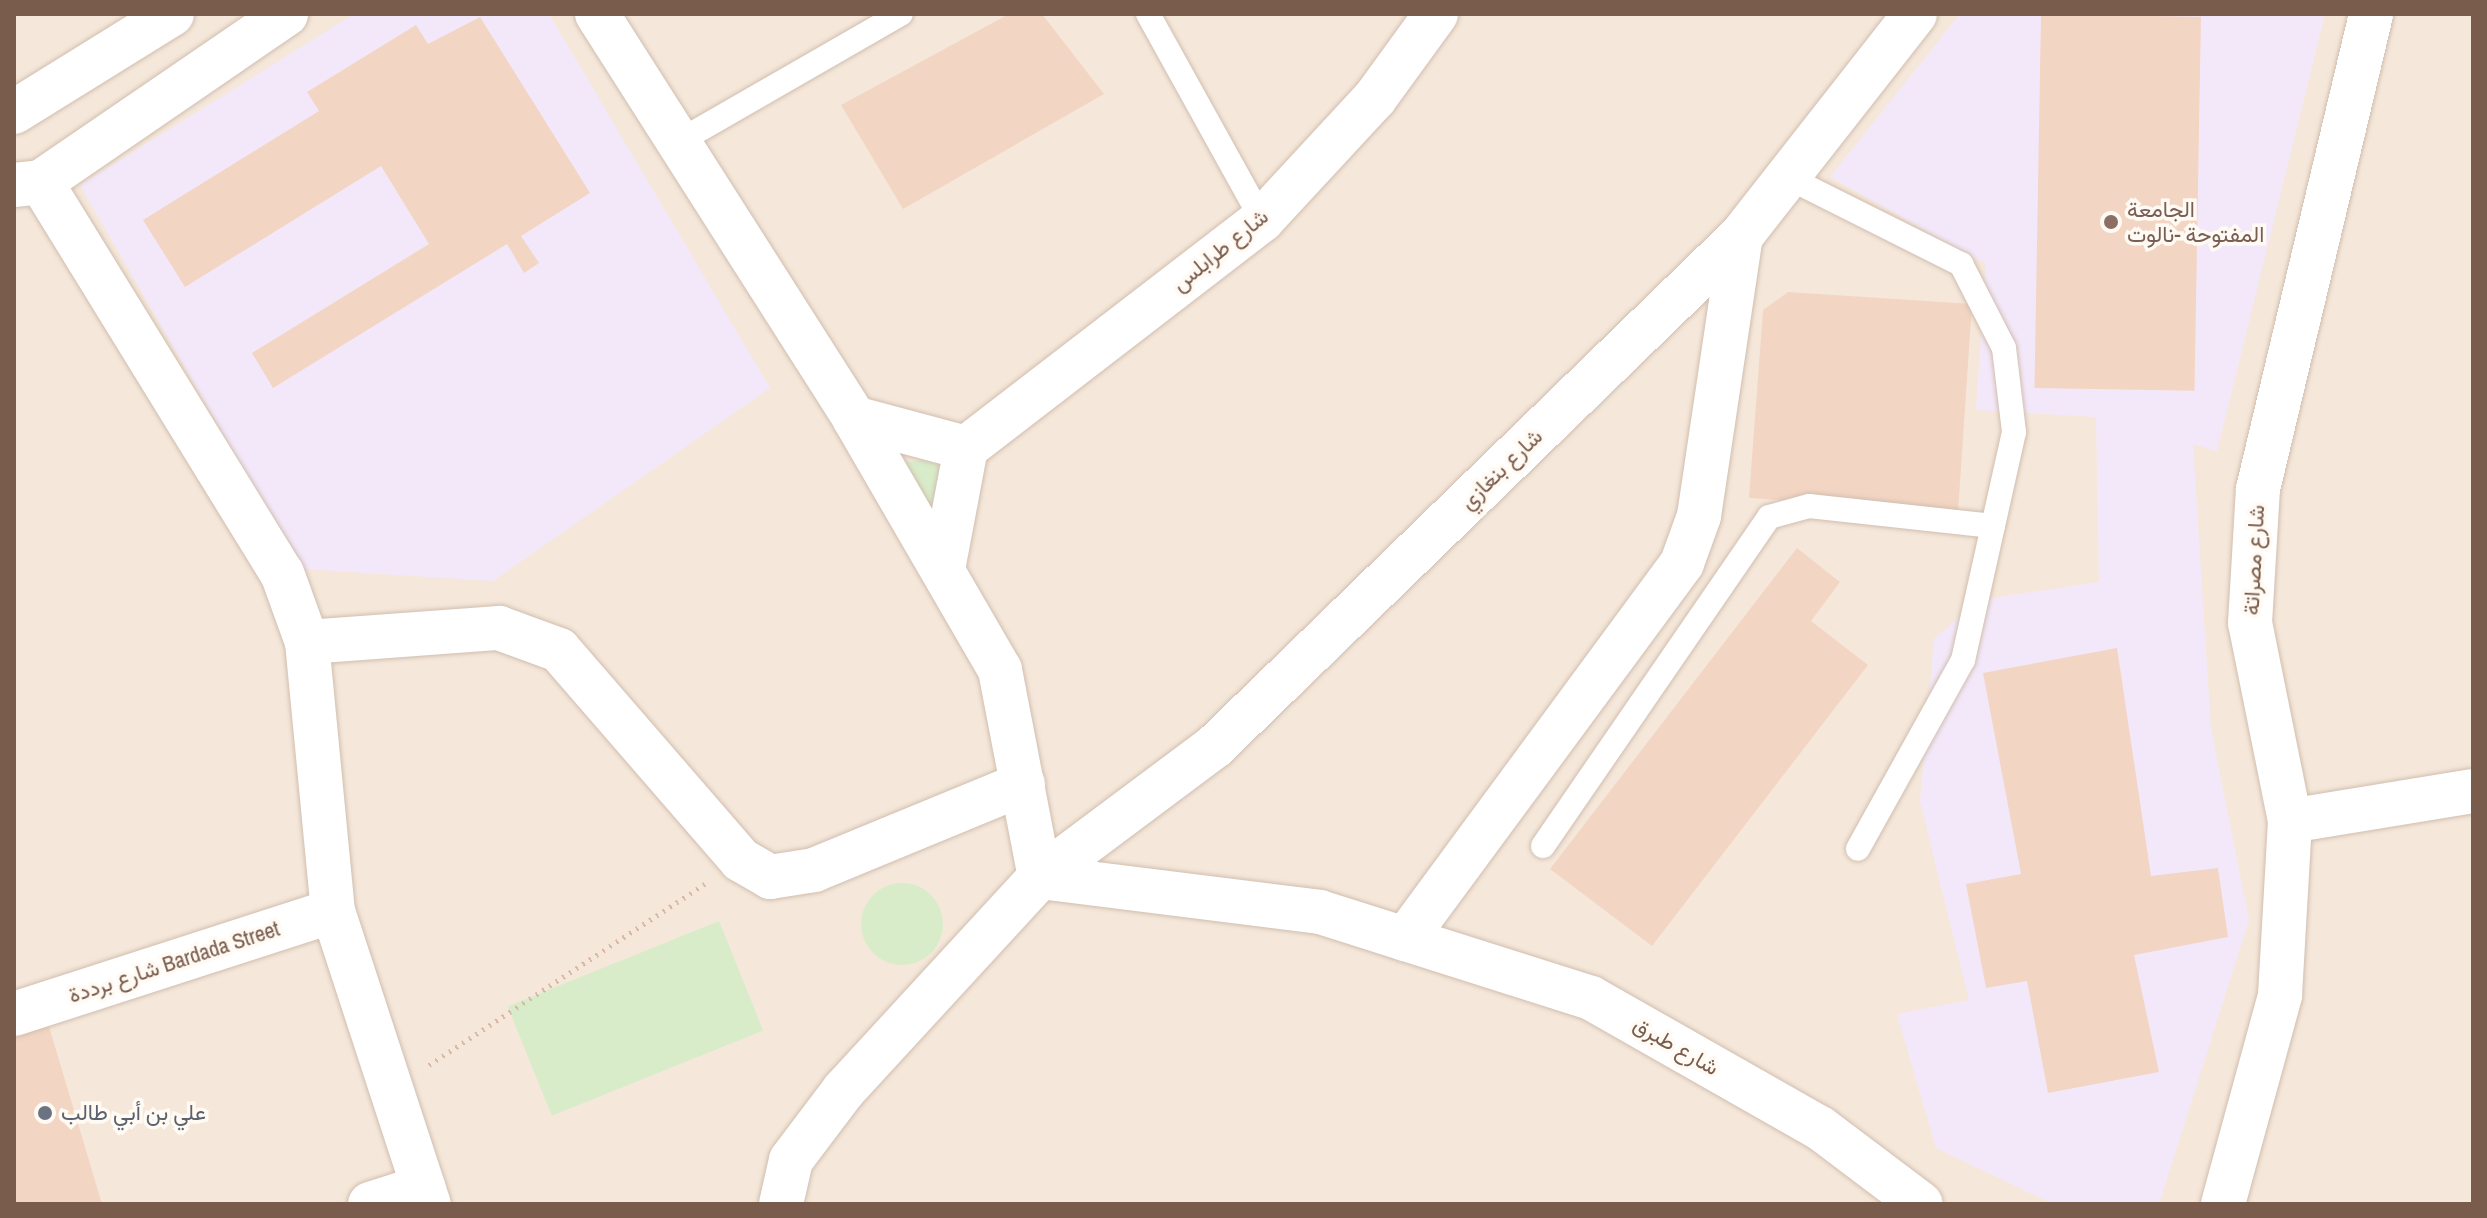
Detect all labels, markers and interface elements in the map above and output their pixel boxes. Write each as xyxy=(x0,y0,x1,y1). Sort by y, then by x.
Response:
place label: الجامعة المفتوحة -نالوت xyxy=(2127,196,2264,248)
street label: شارع طرابلس xyxy=(1166,203,1274,297)
marker: الجامعة المفتوحة -نالوت xyxy=(2102,213,2120,231)
street label: شارع بنغازي xyxy=(1454,423,1548,515)
street label: شارع مصراتة xyxy=(2238,504,2270,616)
street label: شارع برددة Bardada Street xyxy=(65,915,283,1009)
street label: شارع طبرق xyxy=(1629,1011,1723,1081)
place label: علي بن أبي طالب xyxy=(61,1100,206,1126)
marker: علي بن أبي طالب xyxy=(36,1104,54,1122)

